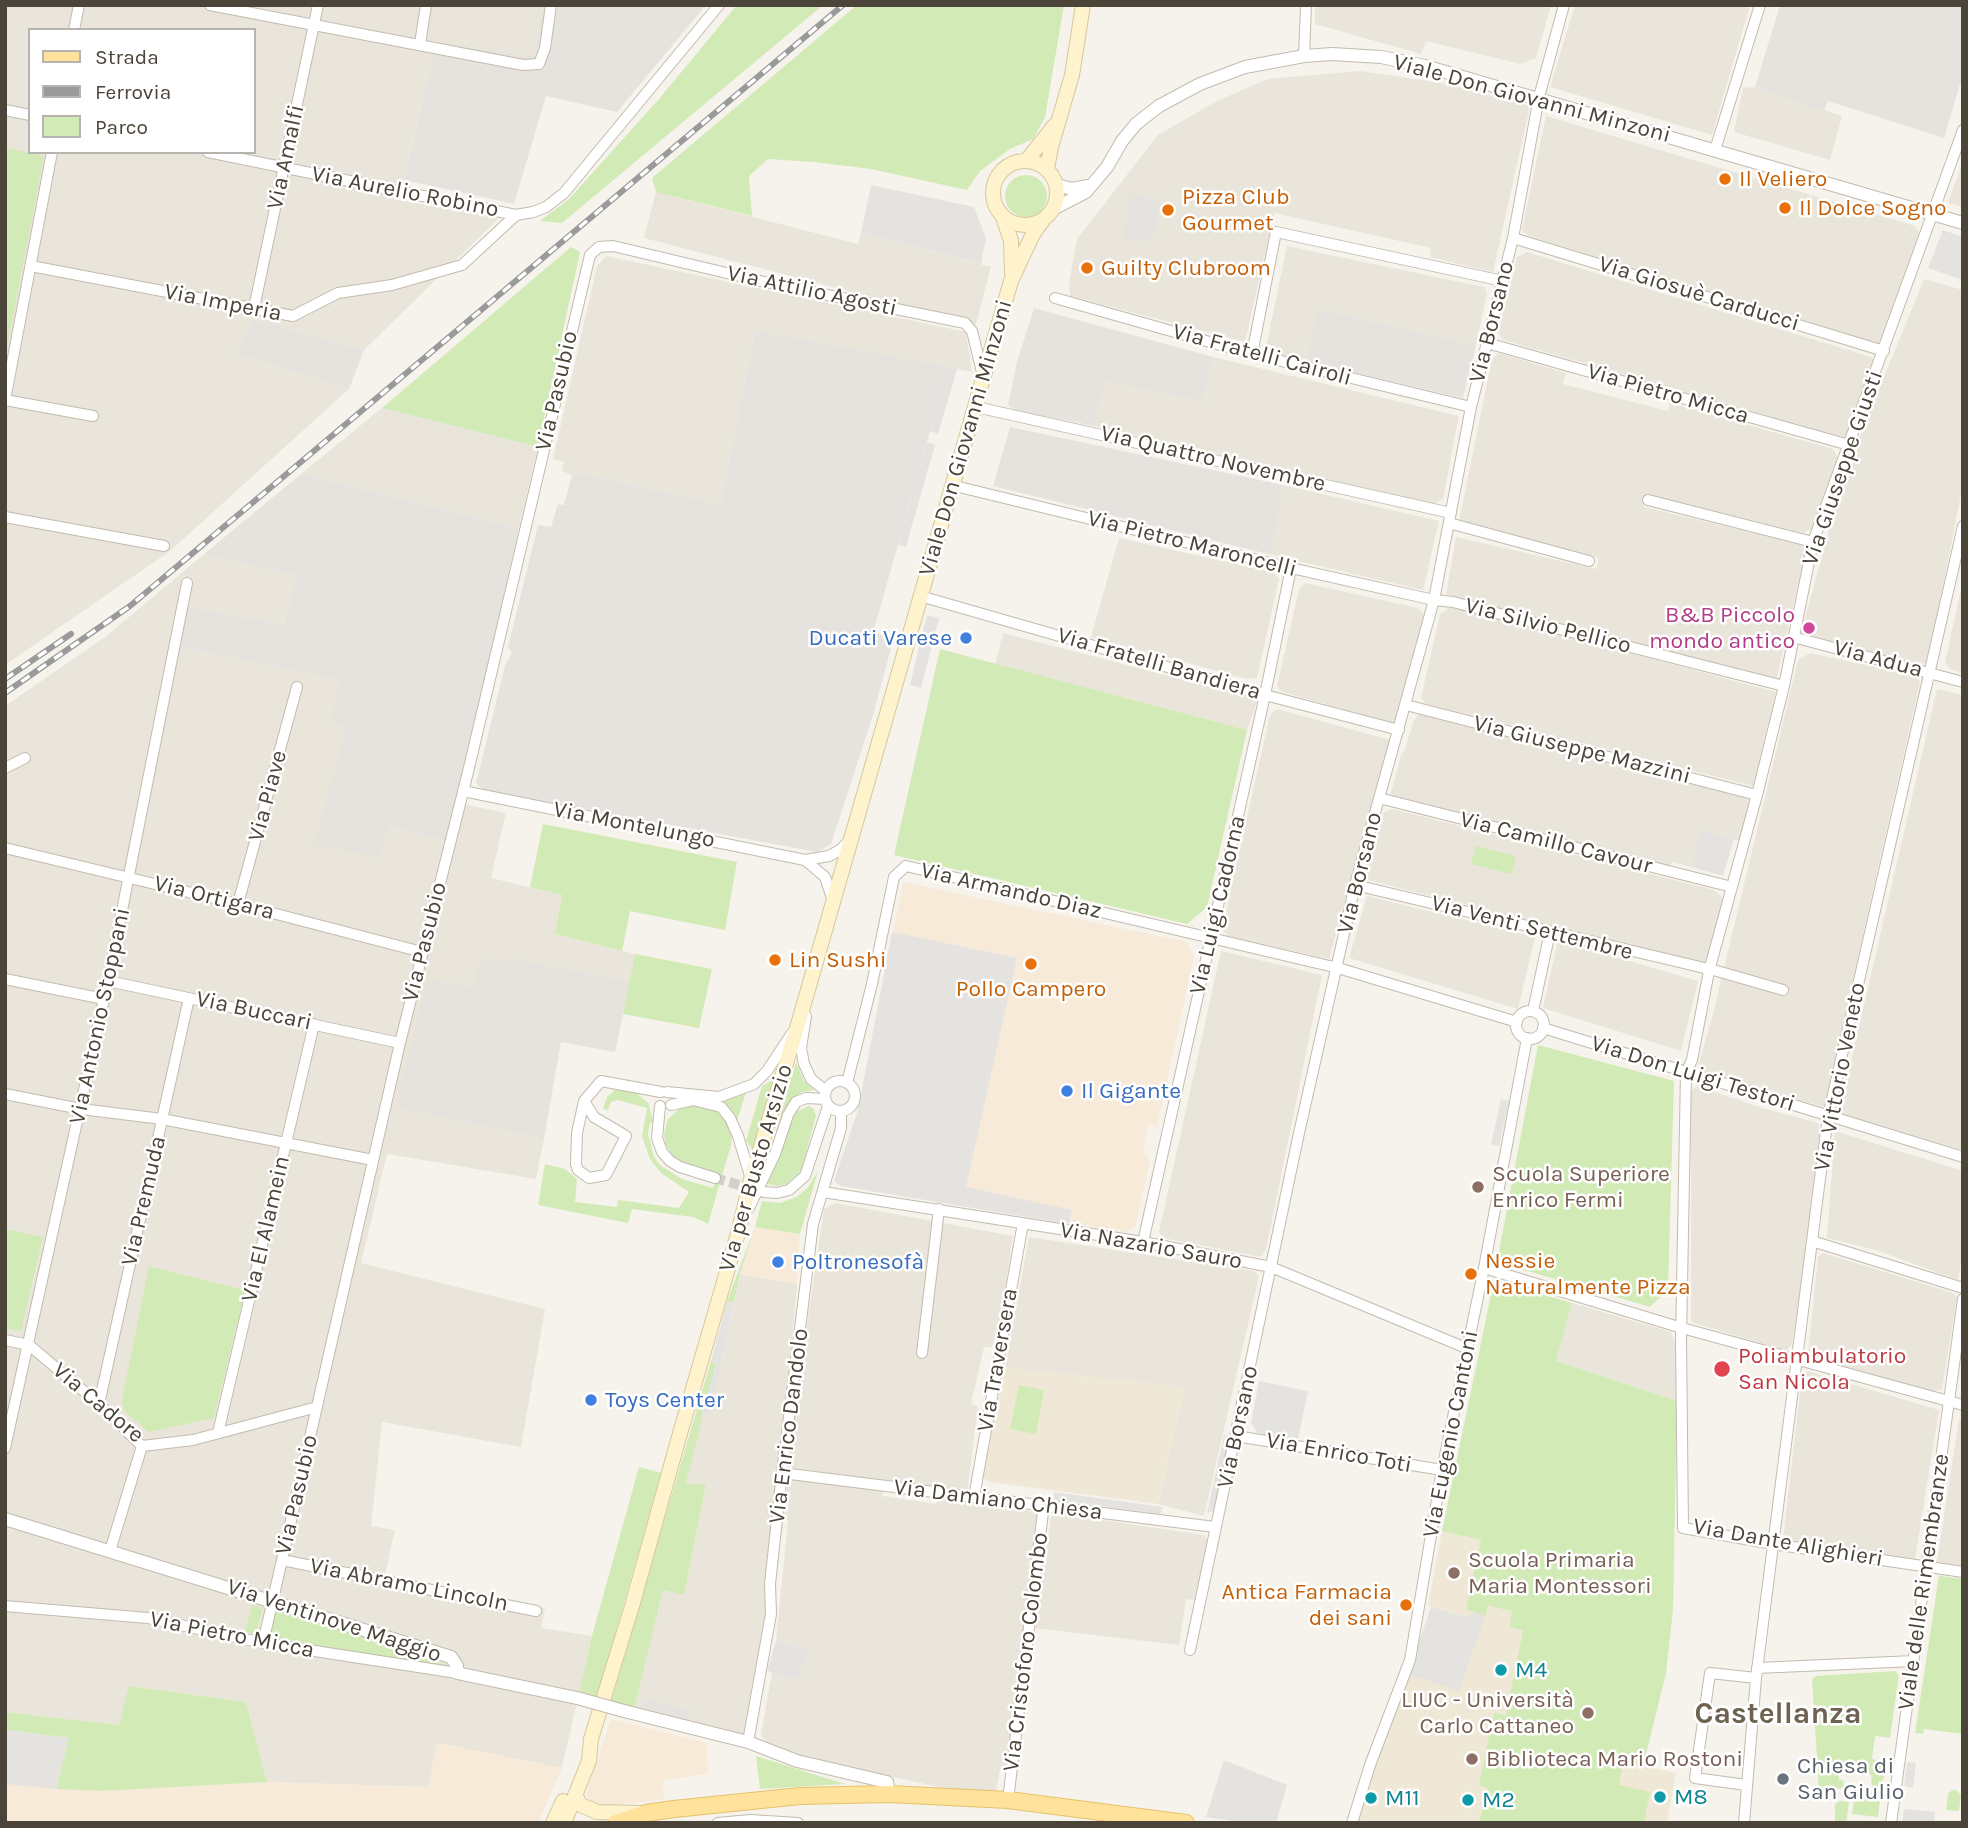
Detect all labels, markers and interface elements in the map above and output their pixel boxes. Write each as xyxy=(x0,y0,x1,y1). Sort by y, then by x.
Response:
legend xyxy=(28,28,256,154)
text: Strada xyxy=(95,45,159,69)
street label: Viale Don Giovanni Minzoni xyxy=(1390,49,1674,149)
text: Ferrovia xyxy=(95,80,171,104)
street label: Via Amalfi xyxy=(261,102,311,212)
text: Parco xyxy=(95,115,148,139)
street label: Via Aurelio Robino xyxy=(309,160,501,224)
place label: Il Veliero xyxy=(1739,165,1827,193)
marker: Il Veliero xyxy=(1717,171,1733,187)
place label: Pizza Club Gourmet xyxy=(1182,183,1290,237)
place label: Il Dolce Sogno xyxy=(1799,194,1947,222)
marker: Il Dolce Sogno xyxy=(1777,200,1793,216)
marker: Pizza Club Gourmet xyxy=(1160,202,1176,218)
street label: Via Giosuè Carducci xyxy=(1595,250,1803,338)
place label: Guilty Clubroom xyxy=(1101,254,1271,282)
street label: Via Borsano xyxy=(1464,258,1520,386)
street label: Via Attilio Agosti xyxy=(725,260,899,322)
marker: Guilty Clubroom xyxy=(1079,260,1095,276)
street label: Via Imperia xyxy=(162,278,284,328)
street label: Viale Don Giovanni Minzoni xyxy=(913,297,1019,579)
street label: Via Fratelli Cairoli xyxy=(1169,318,1355,392)
street label: Via Pasubio xyxy=(530,328,584,454)
street label: Via Pietro Micca xyxy=(1584,358,1752,430)
street label: Via Giuseppe Giusti xyxy=(1797,367,1889,569)
street label: Via Quattro Novembre xyxy=(1098,420,1328,498)
street label: Via Pietro Maroncelli xyxy=(1085,505,1299,583)
street label: Via Silvio Pellico xyxy=(1462,592,1634,660)
place label: B&B Piccolo mondo antico xyxy=(1649,601,1795,655)
marker: B&B Piccolo mondo antico xyxy=(1801,620,1817,636)
street label: Via Fratelli Bandiera xyxy=(1054,622,1264,706)
place label: Ducati Varese xyxy=(809,624,952,652)
marker: Ducati Varese xyxy=(958,630,974,646)
street label: Via Adua xyxy=(1830,634,1926,684)
street label: Via Giuseppe Mazzini xyxy=(1470,710,1694,790)
street label: Via Piave xyxy=(243,747,293,845)
street label: Via Montelungo xyxy=(551,796,717,854)
street label: Via Camillo Cavour xyxy=(1457,806,1655,880)
street label: Via Borsano xyxy=(1332,809,1388,937)
street label: Via Luigi Cadorna xyxy=(1184,813,1252,997)
street label: Via Armando Diaz xyxy=(918,857,1104,925)
street label: Via Ortigara xyxy=(151,870,277,926)
street label: Via Pasubio xyxy=(397,879,453,1005)
street label: Via Venti Settembre xyxy=(1428,890,1636,966)
street label: Via Antonio Stoppani xyxy=(64,905,136,1127)
place label: Lin Sushi xyxy=(789,946,887,974)
marker: Lin Sushi xyxy=(767,952,783,968)
marker: Pollo Campero xyxy=(1023,956,1039,972)
place label: Pollo Campero xyxy=(956,975,1106,1003)
street label: Via Vittorio Veneto xyxy=(1808,980,1872,1174)
street label: Via Buccari xyxy=(194,985,314,1037)
street label: Via Don Luigi Testori xyxy=(1588,1030,1798,1118)
street label: Via per Busto Arsizio xyxy=(713,1061,799,1275)
place label: Il Gigante xyxy=(1081,1077,1181,1105)
marker: Il Gigante xyxy=(1059,1083,1075,1099)
street label: Via Premuda xyxy=(116,1133,172,1269)
street label: Via El Alamein xyxy=(236,1153,296,1305)
place label: Scuola Superiore Enrico Fermi xyxy=(1492,1160,1670,1214)
marker: Scuola Superiore Enrico Fermi xyxy=(1470,1179,1486,1195)
street label: Via Nazario Sauro xyxy=(1058,1216,1244,1276)
place label: Nessie Naturalmente Pizza xyxy=(1485,1247,1691,1301)
place label: Poltronesofà xyxy=(792,1248,924,1276)
marker: Poltronesofà xyxy=(770,1254,786,1270)
marker: Nessie Naturalmente Pizza xyxy=(1463,1266,1479,1282)
street label: Via Traversera xyxy=(972,1286,1024,1434)
street label: Via Enrico Dandolo xyxy=(763,1327,815,1525)
street label: Via Eugenio Cantoni xyxy=(1417,1328,1485,1540)
place label: Poliambulatorio San Nicola xyxy=(1738,1342,1906,1396)
street label: Via Cadore xyxy=(47,1357,149,1449)
marker: Poliambulatorio San Nicola xyxy=(1712,1359,1732,1379)
street label: Via Borsano xyxy=(1212,1363,1264,1491)
place label: Toys Center xyxy=(605,1386,724,1414)
marker: Toys Center xyxy=(583,1392,599,1408)
street label: Via Enrico Toti xyxy=(1264,1427,1414,1479)
street label: Via Pasubio xyxy=(270,1432,324,1558)
street label: Viale delle Rimembranze xyxy=(1892,1452,1956,1712)
street label: Via Damiano Chiesa xyxy=(892,1474,1104,1526)
street label: Via Dante Alighieri xyxy=(1691,1513,1885,1573)
street label: Via Cristoforo Colombo xyxy=(998,1531,1054,1773)
place label: Scuola Primaria Maria Montessori xyxy=(1468,1546,1652,1600)
street label: Via Abramo Lincoln xyxy=(307,1552,511,1618)
marker: Scuola Primaria Maria Montessori xyxy=(1446,1565,1462,1581)
street label: Via Ventinove Maggio xyxy=(223,1573,445,1669)
place label: Antica Farmacia dei sani xyxy=(1221,1578,1392,1632)
marker: Antica Farmacia dei sani xyxy=(1398,1597,1414,1613)
street label: Via Pietro Micca xyxy=(147,1606,317,1664)
place label: M4 xyxy=(1515,1656,1547,1684)
marker: M4 xyxy=(1493,1662,1509,1678)
place label: LIUC - Università Carlo Cattaneo xyxy=(1401,1686,1574,1740)
district label: Castellanza xyxy=(1694,1696,1862,1732)
marker: LIUC - Università Carlo Cattaneo xyxy=(1580,1705,1596,1721)
place label: Biblioteca Mario Rostoni xyxy=(1486,1745,1743,1773)
marker: Biblioteca Mario Rostoni xyxy=(1464,1751,1480,1767)
place label: Chiesa di San Giulio xyxy=(1797,1752,1904,1806)
marker: Chiesa di San Giulio xyxy=(1775,1771,1791,1787)
place label: M8 xyxy=(1674,1783,1708,1811)
place label: M11 xyxy=(1385,1784,1420,1812)
place label: M2 xyxy=(1482,1786,1515,1814)
marker: M8 xyxy=(1652,1789,1668,1805)
marker: M11 xyxy=(1363,1790,1379,1806)
marker: M2 xyxy=(1460,1792,1476,1808)

